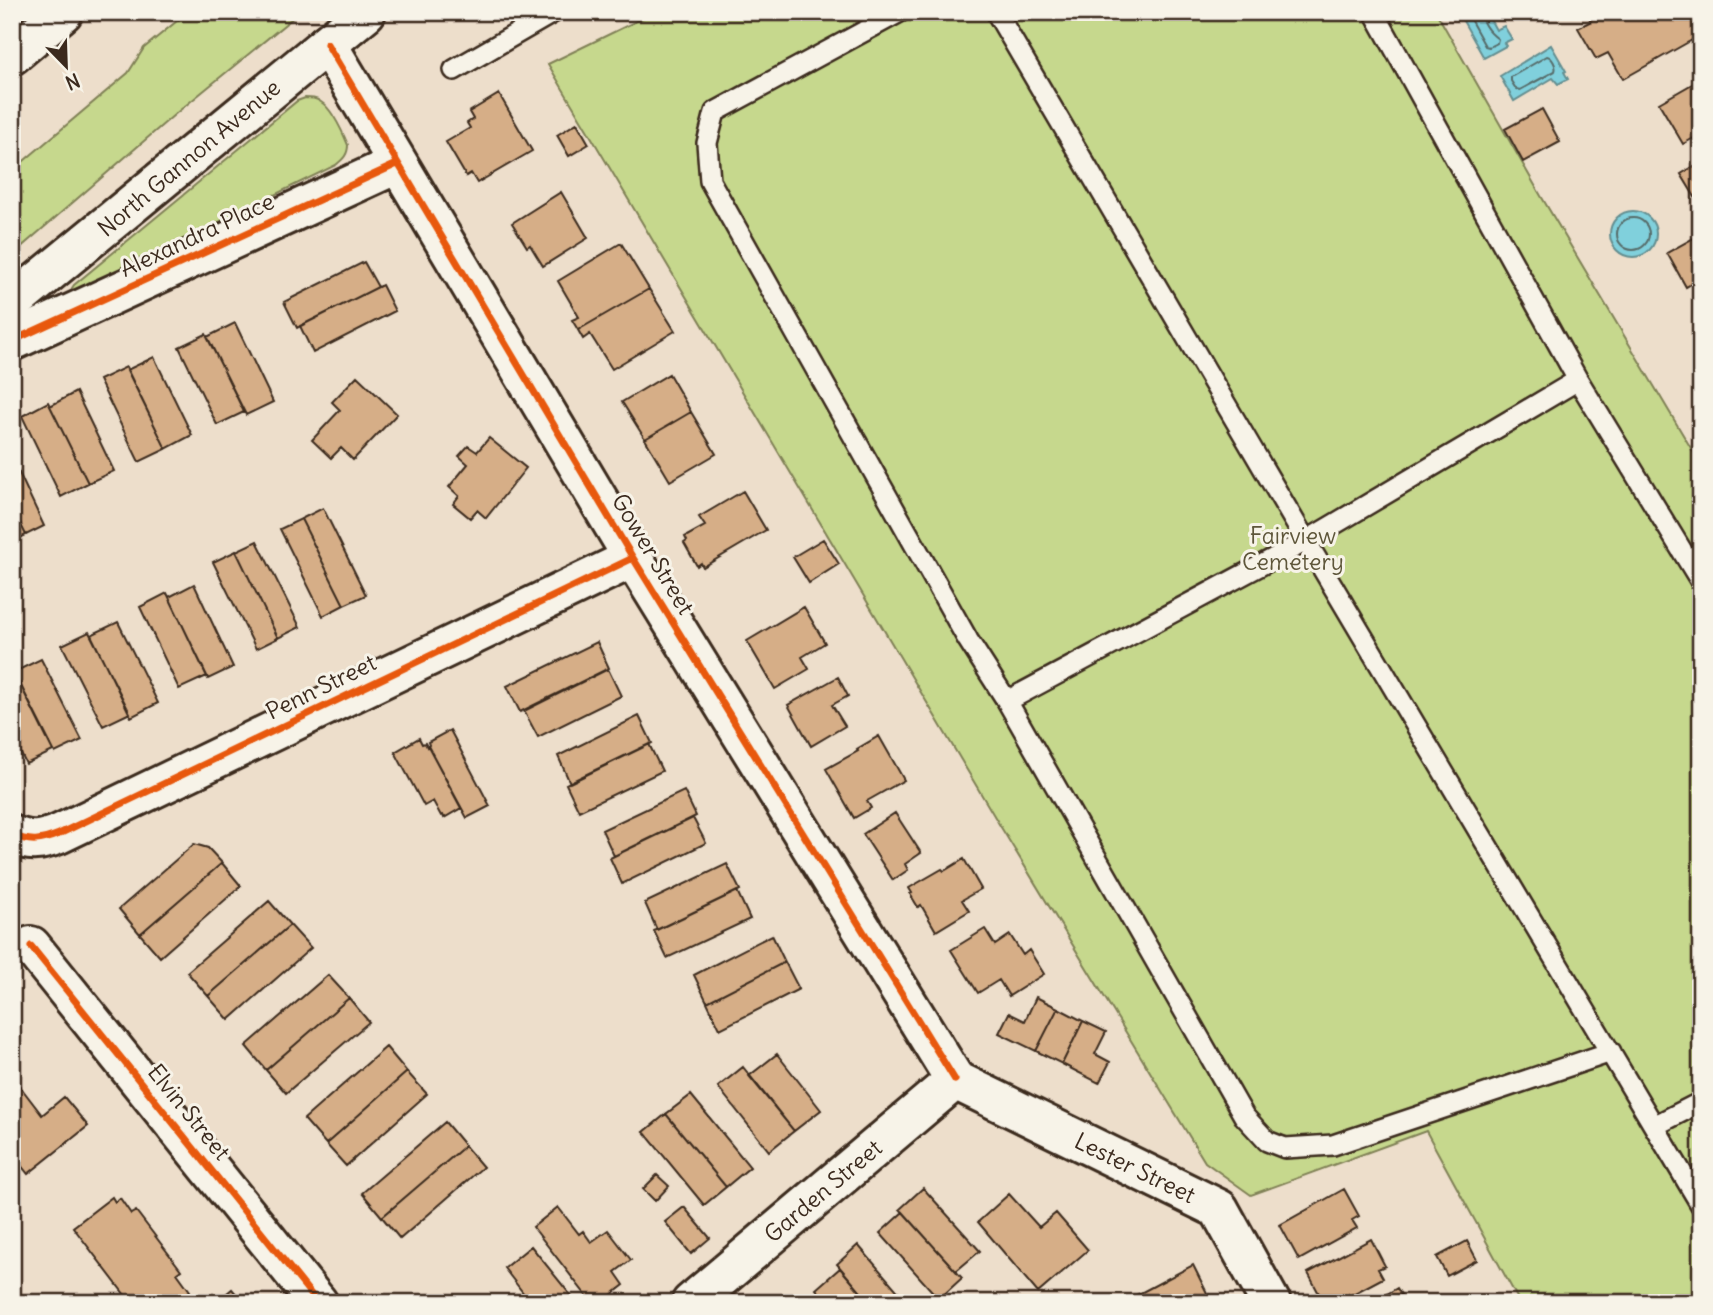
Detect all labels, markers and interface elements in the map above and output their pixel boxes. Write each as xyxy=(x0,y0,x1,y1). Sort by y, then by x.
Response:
north arrow xyxy=(32,32,102,102)
text: N xyxy=(62,68,83,95)
street label: North Gannon Avenue xyxy=(91,73,286,243)
street label: Alexandra Place xyxy=(115,186,278,283)
street label: Gower Street xyxy=(606,488,701,620)
park label: Fairview Cemetery xyxy=(1242,521,1344,576)
street label: Penn Street xyxy=(261,647,381,726)
street label: Elvin Street xyxy=(142,1058,237,1166)
street label: Lester Street xyxy=(1070,1126,1201,1209)
street label: Garden Street xyxy=(758,1133,888,1248)

